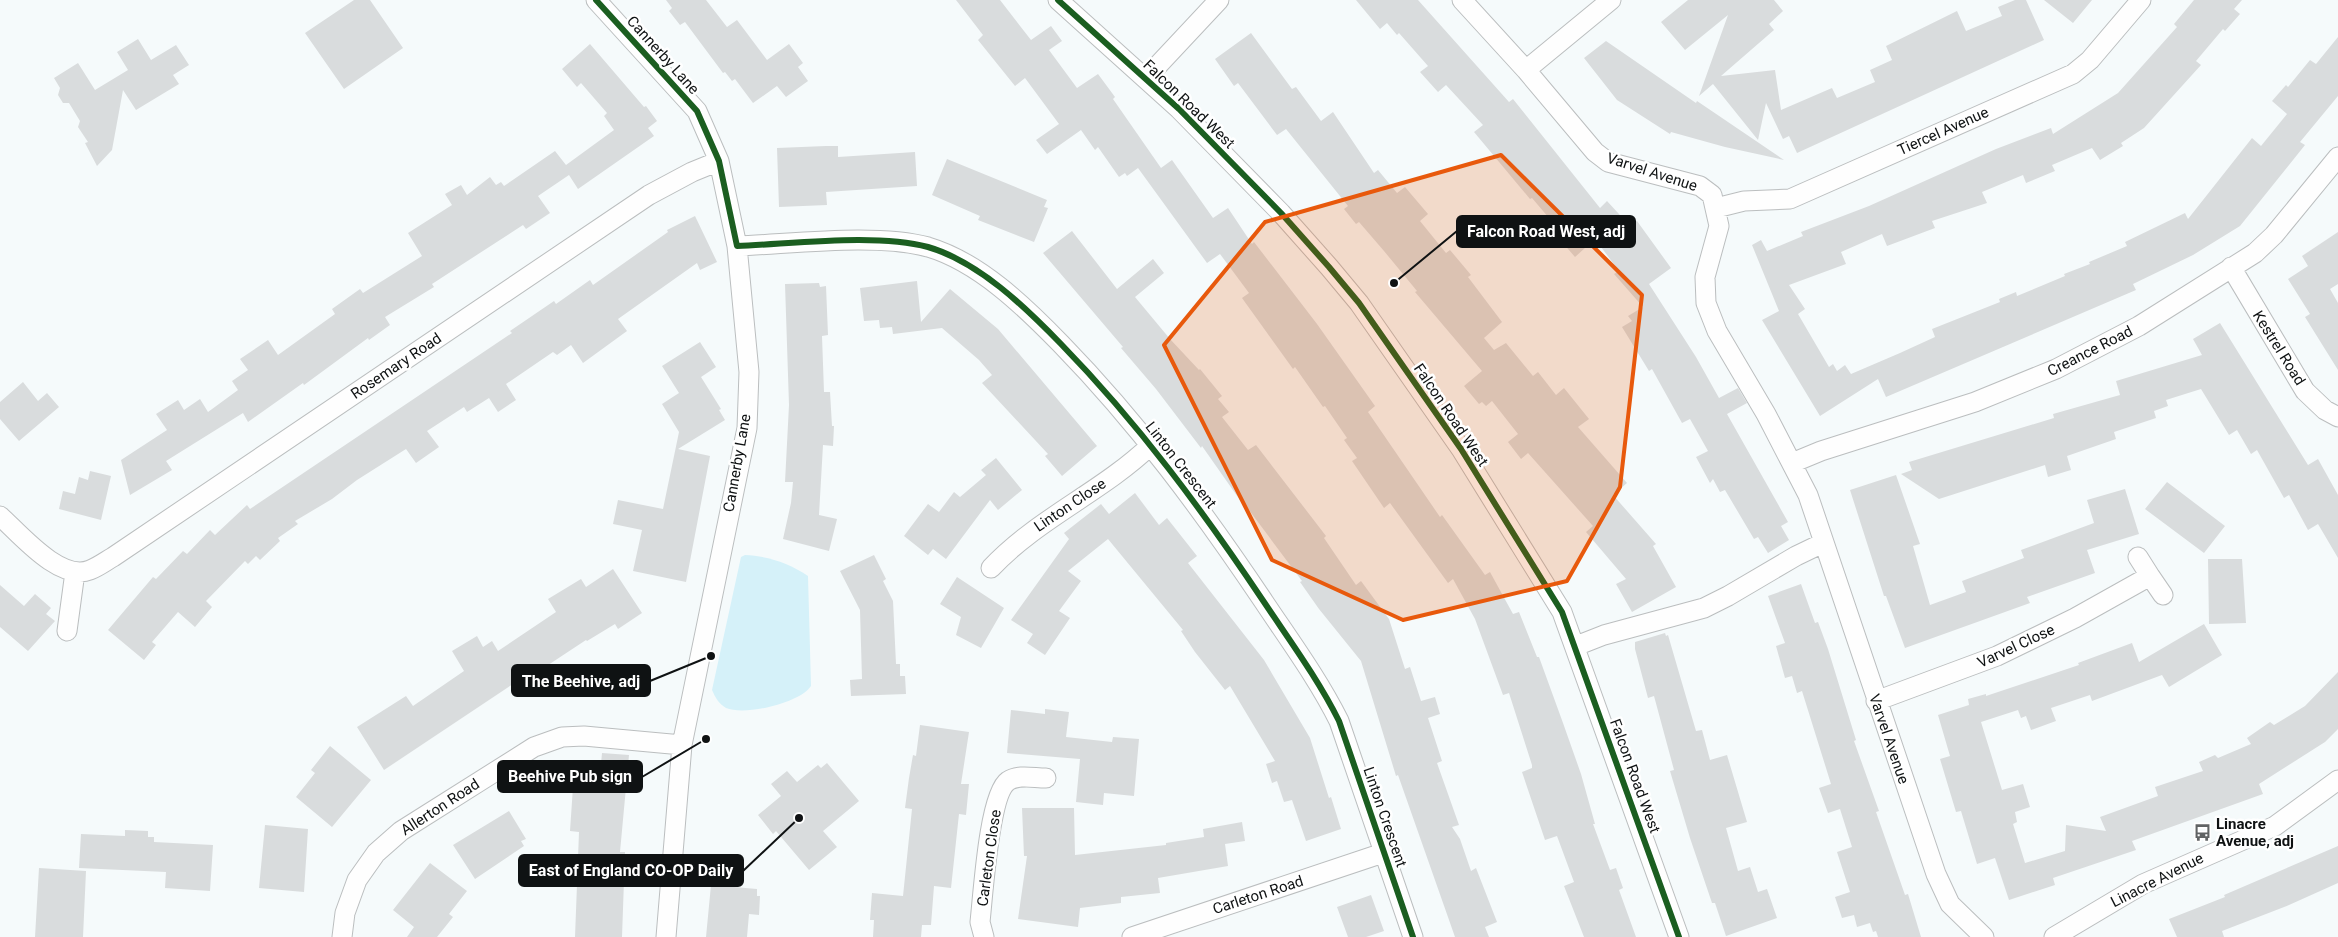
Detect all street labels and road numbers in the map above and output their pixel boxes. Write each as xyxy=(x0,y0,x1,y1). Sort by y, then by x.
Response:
street label: Cannerby Lane xyxy=(623,12,703,98)
street label: Falcon Road West xyxy=(1140,56,1239,152)
street label: Tiercel Avenue xyxy=(1895,103,1991,159)
street label: Varvel Avenue xyxy=(1604,149,1700,195)
street label: Kestrel Road xyxy=(2249,307,2309,389)
street label: Creance Road xyxy=(2044,322,2136,380)
street label: Rosemary Road xyxy=(347,329,445,403)
street label: Falcon Road West xyxy=(1410,360,1492,470)
street label: Cannerby Lane xyxy=(720,413,754,513)
street label: Linton Crescent xyxy=(1142,418,1220,512)
street label: Linton Close xyxy=(1031,474,1109,536)
street label: Varvel Close xyxy=(1975,620,2057,672)
street label: Varvel Avenue xyxy=(1865,692,1913,786)
street label: Falcon Road West xyxy=(1606,716,1664,836)
street label: Linton Crescent xyxy=(1359,765,1411,870)
street label: Allerton Road xyxy=(397,775,483,839)
street label: Carleton Close xyxy=(973,808,1005,908)
street label: Linacre Avenue xyxy=(2108,849,2206,911)
street label: Carleton Road xyxy=(1210,872,1306,918)

